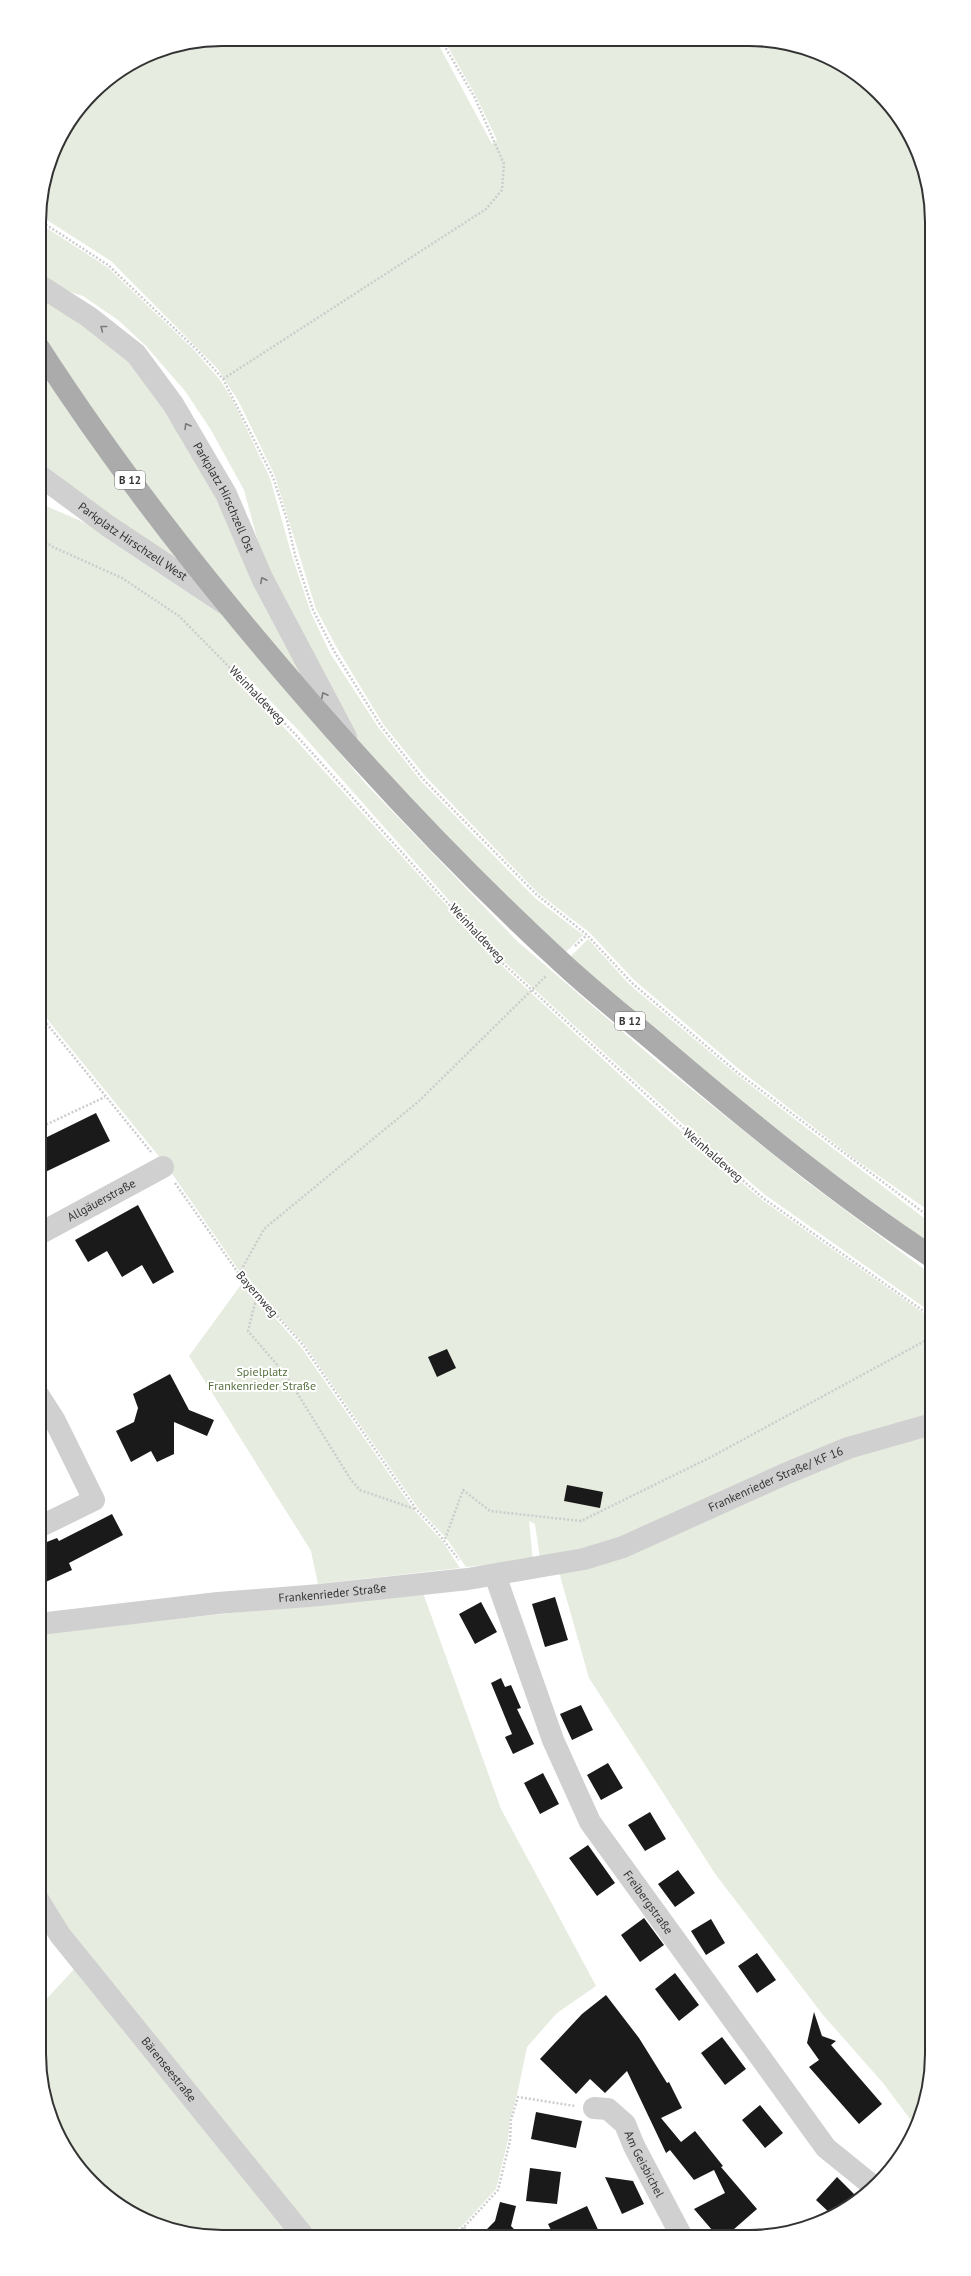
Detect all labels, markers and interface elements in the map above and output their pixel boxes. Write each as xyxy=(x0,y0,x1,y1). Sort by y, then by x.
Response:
one-way arrow xyxy=(100,326,107,333)
one-way arrow xyxy=(184,423,191,430)
street label: Parkplatz Hirschzell Ost xyxy=(190,439,258,555)
road number: B 12 xyxy=(115,471,145,489)
street label: Parkplatz Hirschzell West xyxy=(76,499,190,584)
one-way arrow xyxy=(260,577,268,584)
street label: Weinhaldeweg xyxy=(226,663,289,727)
one-way arrow xyxy=(321,691,329,699)
street label: Weinhaldeweg xyxy=(446,900,508,965)
road number: B 12 xyxy=(615,1012,645,1030)
street label: Weinhaldeweg xyxy=(680,1124,746,1185)
street label: Allgäuerstraße xyxy=(64,1175,138,1224)
street label: Bayernweg xyxy=(233,1268,281,1320)
park label: Spielplatz Frankenrieder Straße xyxy=(208,1364,316,1393)
street label: Frankenrieder Straße/ KF 16 xyxy=(706,1443,845,1515)
street label: Frankenrieder Straße xyxy=(278,1580,387,1605)
street label: Freibergstraße xyxy=(620,1867,677,1937)
street label: Bärenseestraße xyxy=(138,2034,200,2105)
street label: Am Geisbichel xyxy=(621,2128,668,2200)

